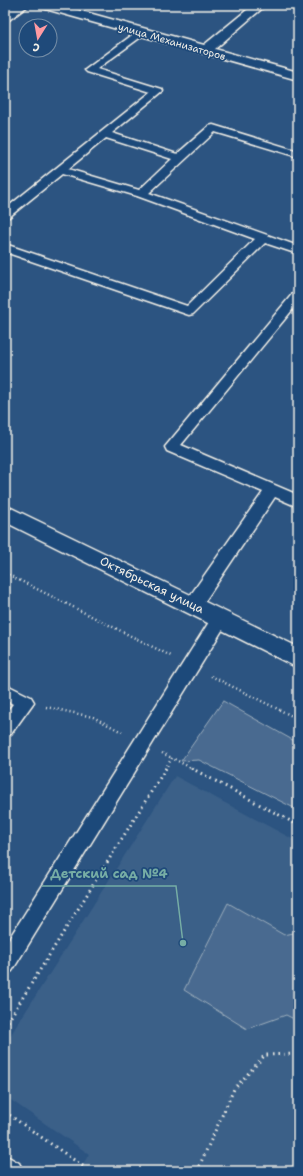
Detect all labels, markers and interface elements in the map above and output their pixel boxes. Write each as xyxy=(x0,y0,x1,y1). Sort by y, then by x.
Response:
north arrow xyxy=(18,18,58,58)
street label: улица Механизаторов xyxy=(117,20,227,63)
text: С xyxy=(31,39,41,55)
street label: Октябрьская улица xyxy=(97,553,207,617)
callout: Детский сад №4 xyxy=(42,861,176,886)
text: Детский сад №4 xyxy=(50,865,168,882)

